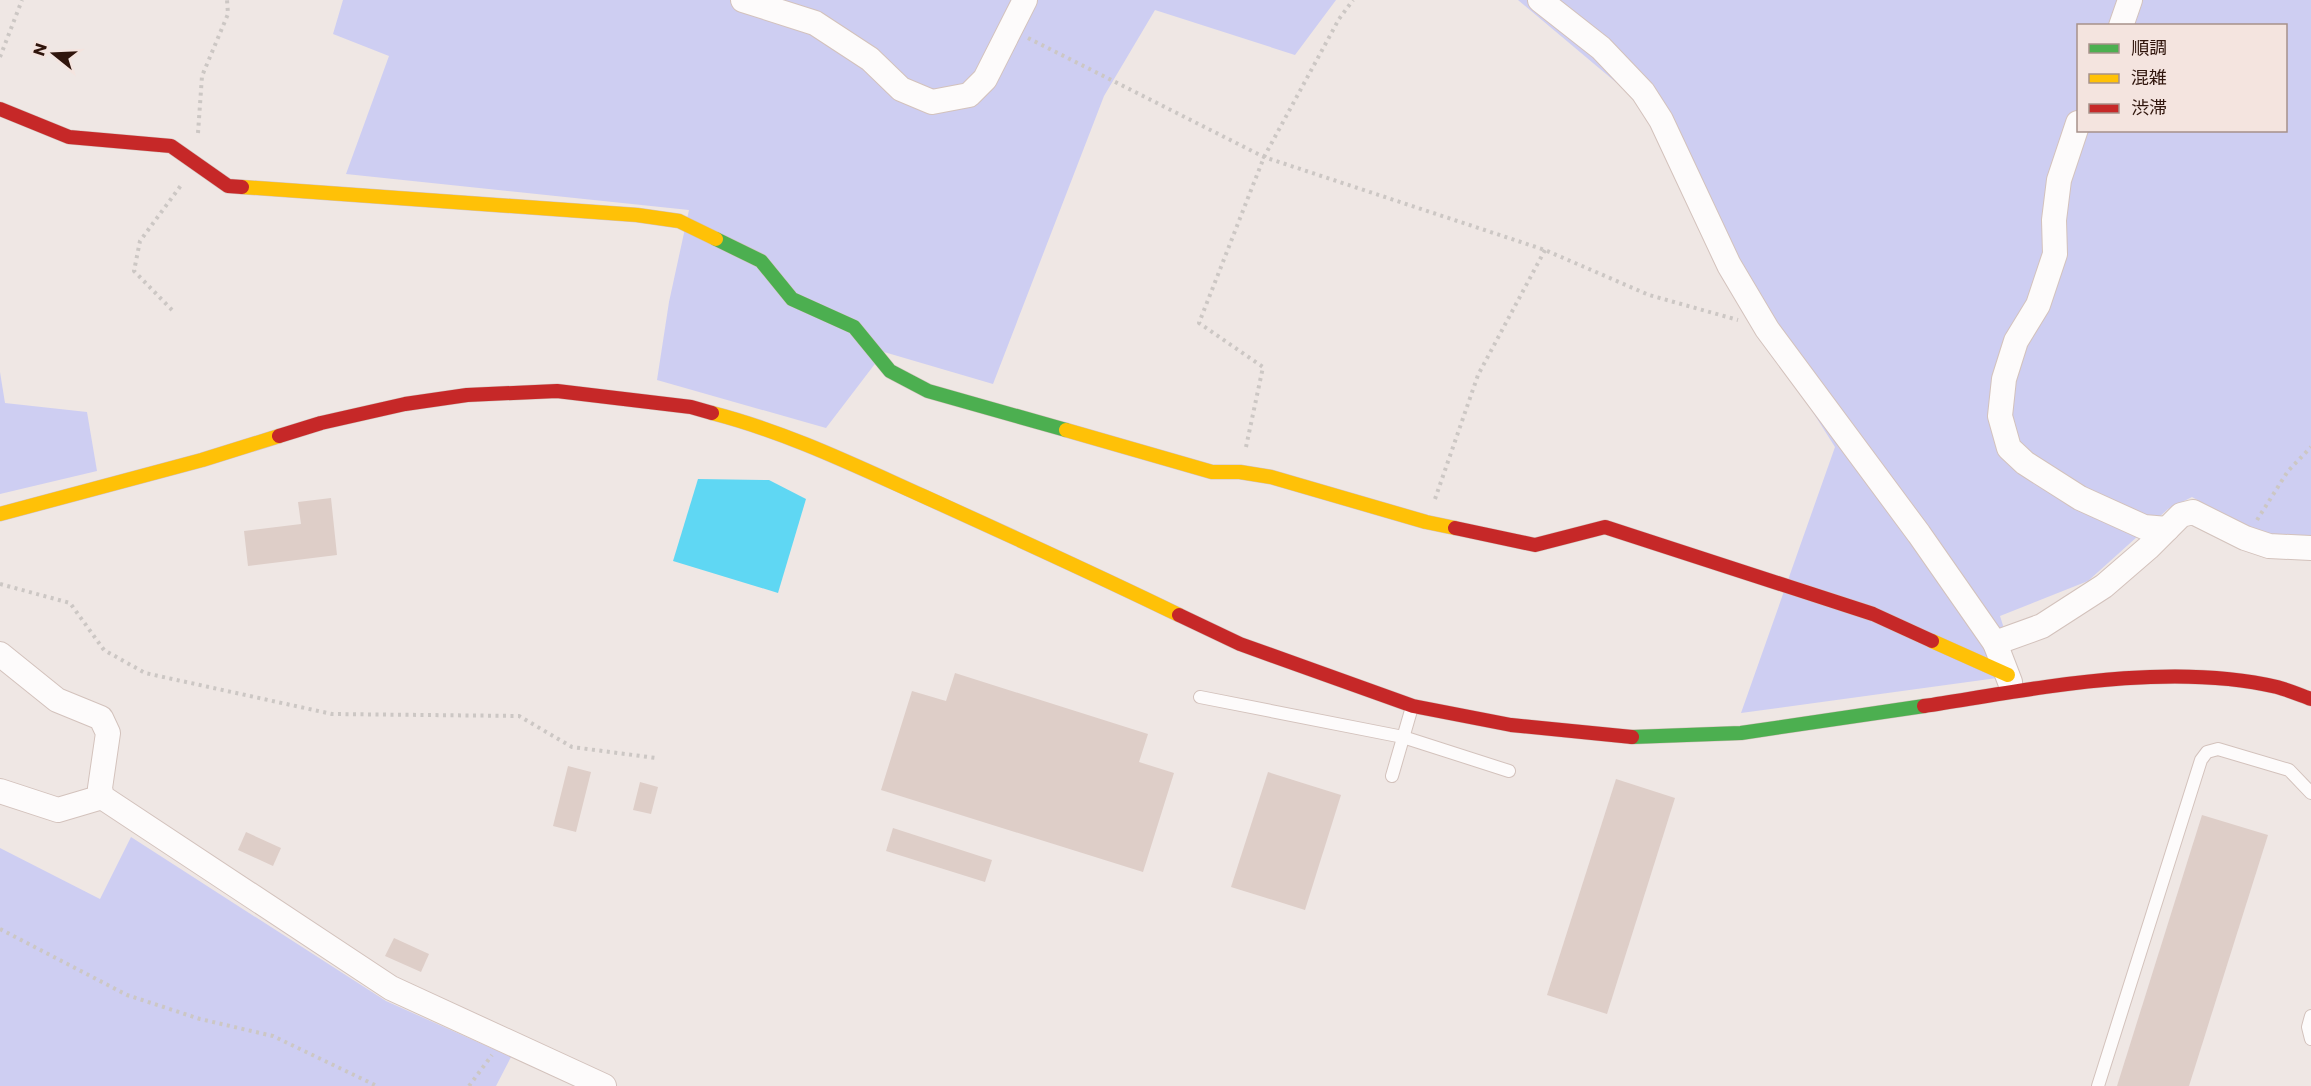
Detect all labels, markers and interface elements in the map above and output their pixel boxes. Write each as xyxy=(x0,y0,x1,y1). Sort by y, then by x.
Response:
north arrow xyxy=(24,24,84,84)
legend xyxy=(2077,24,2287,132)
text: 順調 xyxy=(2131,35,2167,60)
text: N xyxy=(27,40,53,59)
text: 混雑 xyxy=(2131,65,2167,90)
text: 渋滞 xyxy=(2131,95,2167,120)

